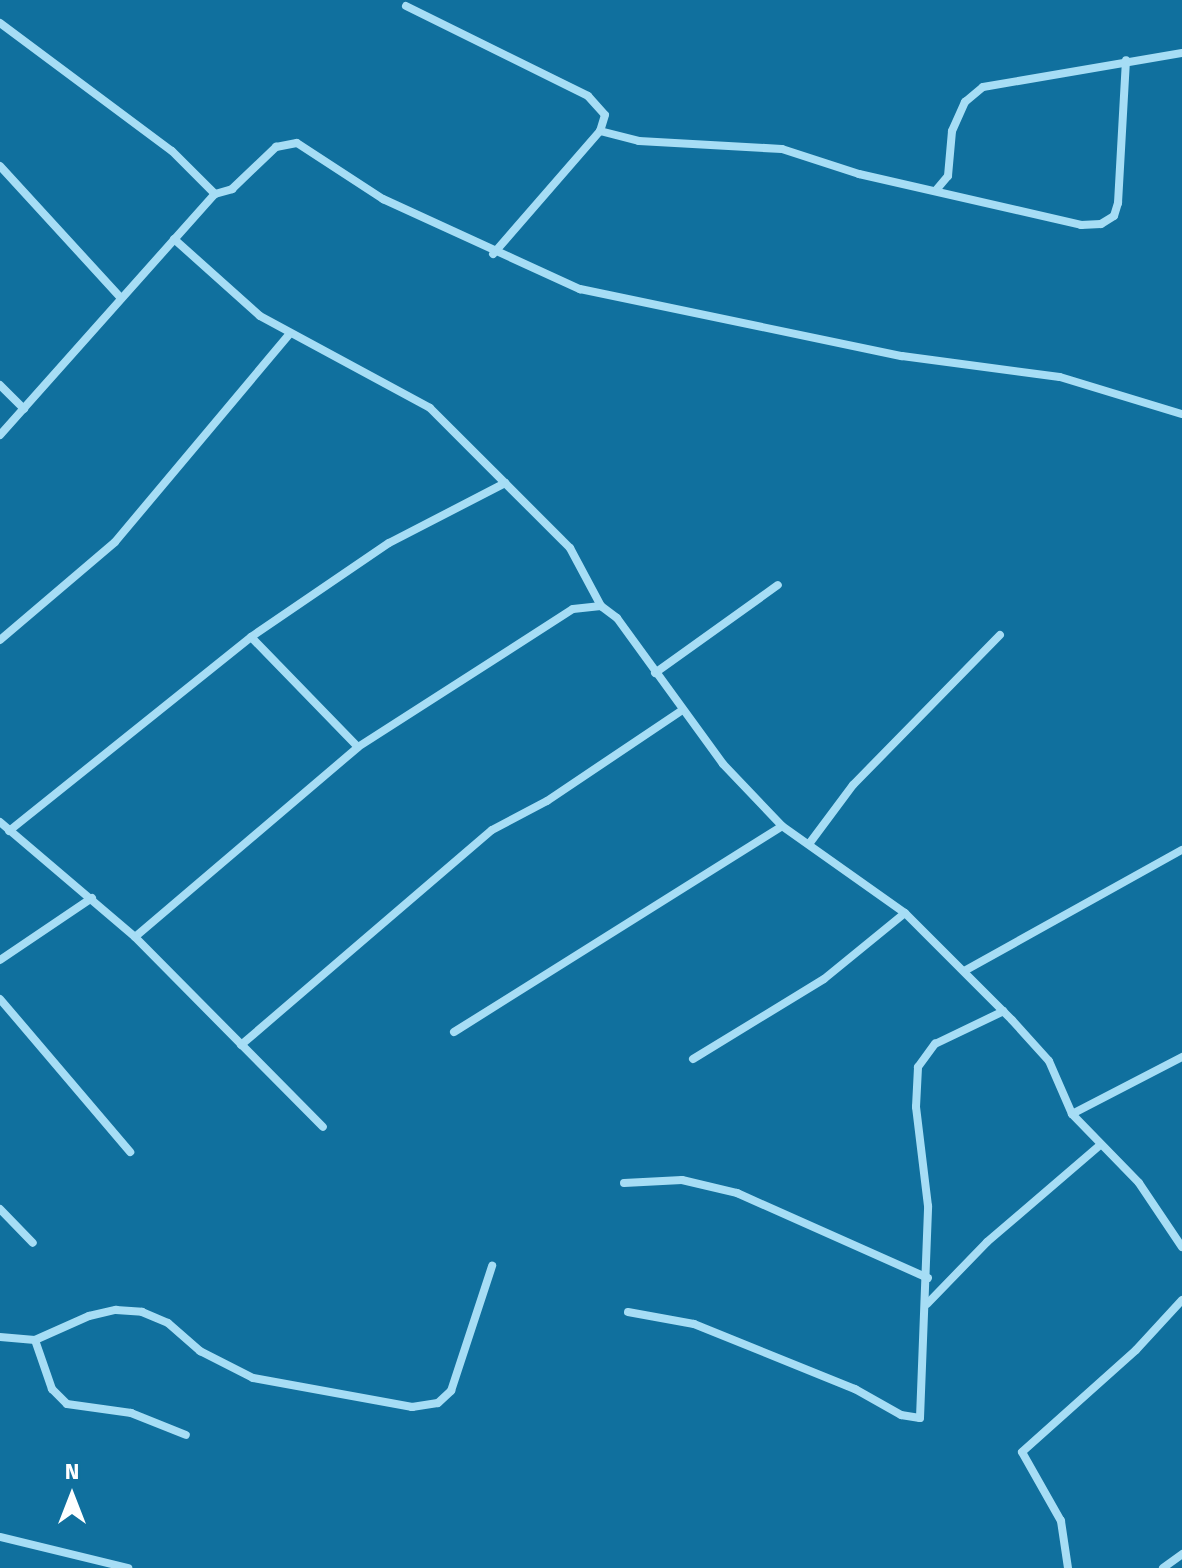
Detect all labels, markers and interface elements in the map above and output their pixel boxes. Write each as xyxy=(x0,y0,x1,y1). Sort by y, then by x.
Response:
north arrow xyxy=(32,1456,112,1536)
text: N xyxy=(65,1458,79,1485)

